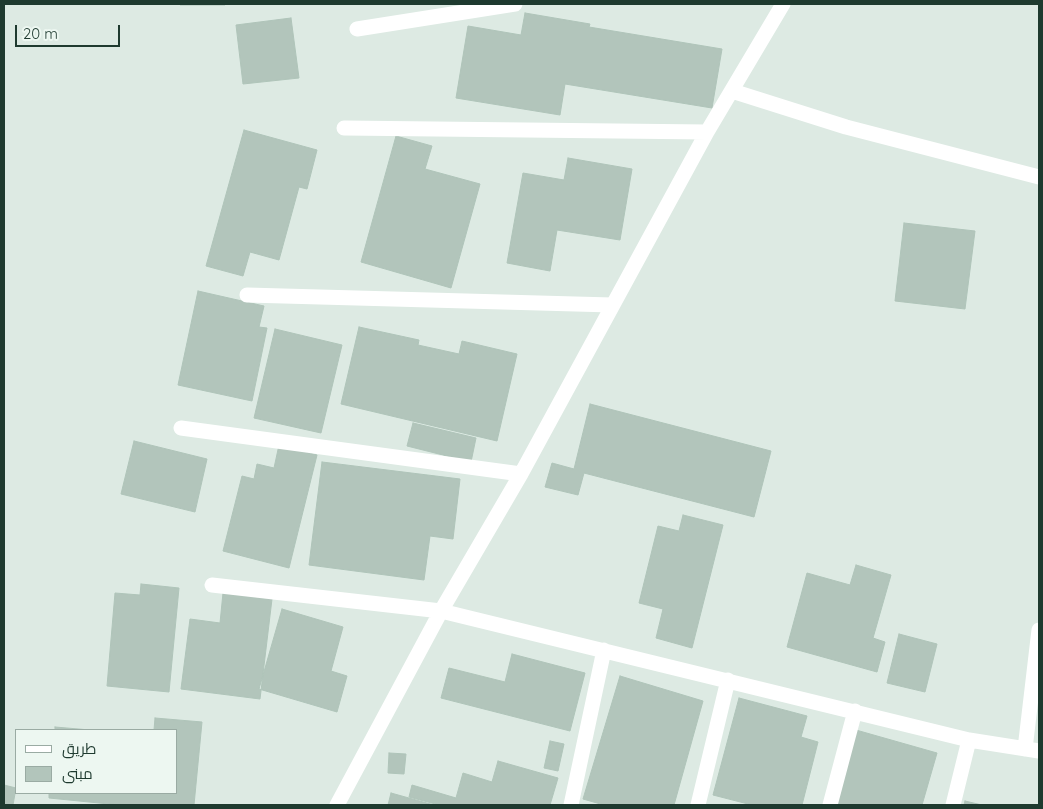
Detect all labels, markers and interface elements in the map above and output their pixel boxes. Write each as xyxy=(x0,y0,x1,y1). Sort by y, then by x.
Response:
scale bar xyxy=(18,15,122,47)
text: 20 m xyxy=(23,24,58,43)
legend xyxy=(15,729,178,794)
text: طريق xyxy=(62,739,96,758)
text: مبنى xyxy=(62,764,93,783)

